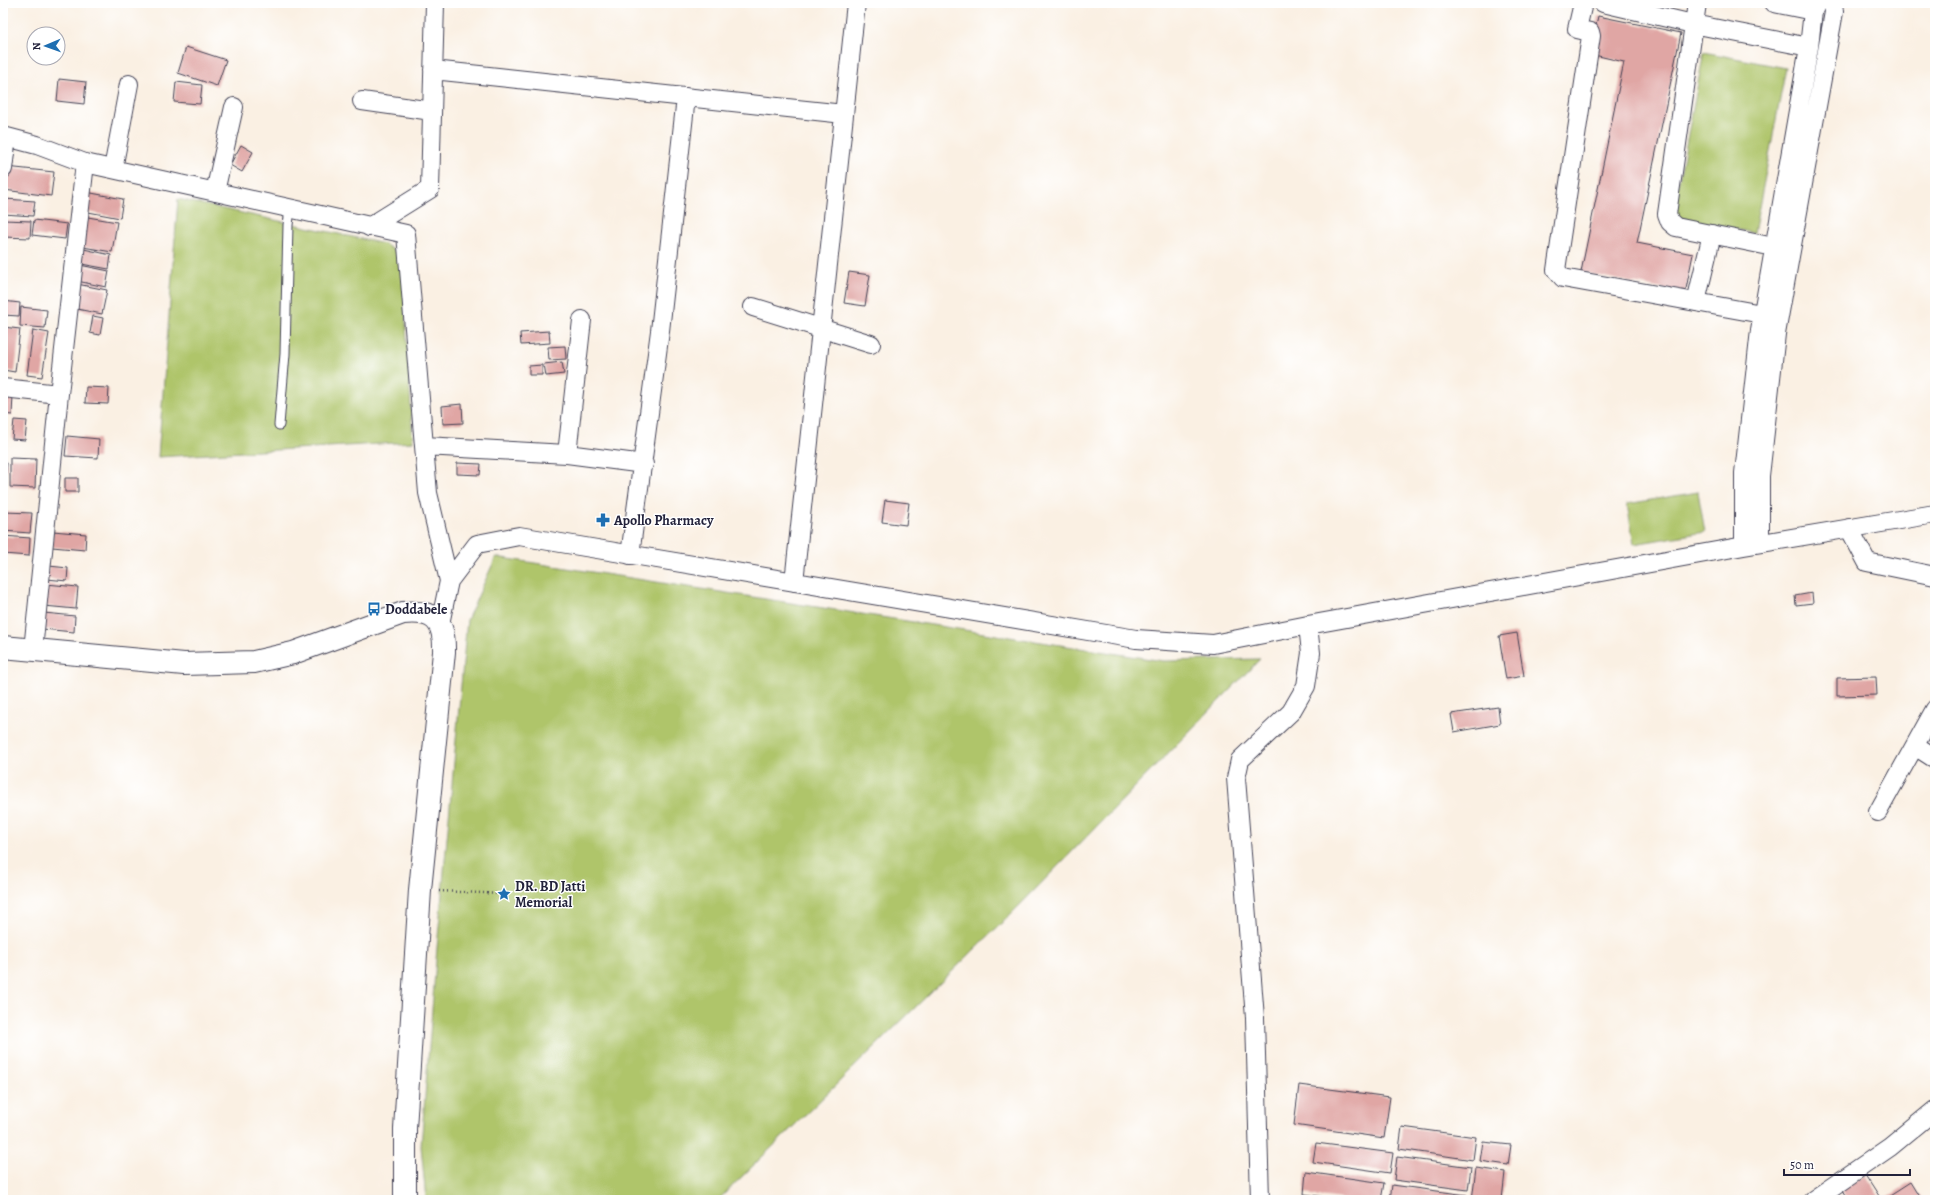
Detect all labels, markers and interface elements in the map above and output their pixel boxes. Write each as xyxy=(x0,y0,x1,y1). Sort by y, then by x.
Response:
north arrow xyxy=(26,26,66,66)
text: N xyxy=(29,42,44,51)
place label: Apollo Pharmacy xyxy=(613,511,714,530)
pharmacy icon: Apollo Pharmacy xyxy=(595,512,611,528)
place label: Doddabele xyxy=(385,600,448,619)
bus stop icon: Doddabele xyxy=(366,601,382,617)
place label: DR. BD Jatti Memorial xyxy=(515,877,585,912)
place icon: DR. BD Jatti Memorial xyxy=(496,886,512,902)
scale bar xyxy=(1784,1151,1910,1177)
text: 50 m xyxy=(1790,1157,1814,1173)

